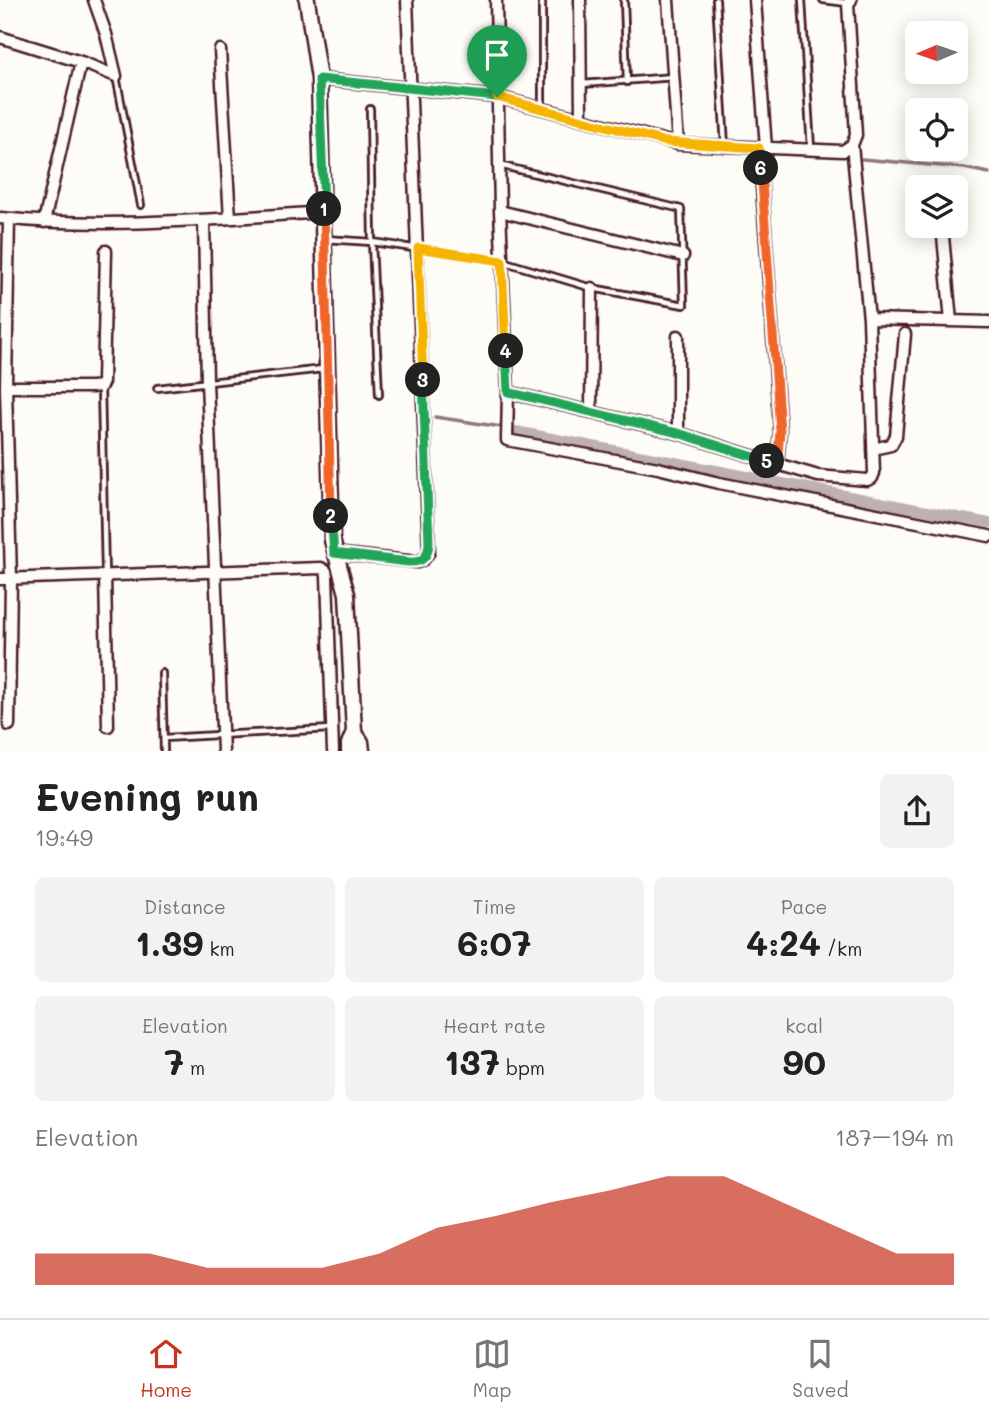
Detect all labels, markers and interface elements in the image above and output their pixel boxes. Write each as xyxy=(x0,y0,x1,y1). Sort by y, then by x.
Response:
north arrow xyxy=(905,21,968,84)
map controls xyxy=(905,21,968,238)
pin xyxy=(467,25,527,97)
icon: arrive xyxy=(478,36,516,74)
button: locate xyxy=(905,98,968,161)
pin: 6 xyxy=(744,150,778,186)
text: 6 xyxy=(755,155,766,180)
button: layers xyxy=(905,175,968,238)
pin: 1 xyxy=(306,192,342,227)
text: 1 xyxy=(319,196,328,221)
pin: 4 xyxy=(489,334,524,368)
text: 4 xyxy=(499,338,512,363)
pin: 3 xyxy=(406,362,440,398)
text: 3 xyxy=(417,367,428,392)
pin: 5 xyxy=(750,444,784,478)
text: 5 xyxy=(761,448,772,473)
pin: 2 xyxy=(314,498,348,534)
text: 2 xyxy=(325,503,336,528)
text: Evening run xyxy=(35,771,259,821)
button: share xyxy=(880,774,954,848)
text: 19:49 xyxy=(35,822,93,852)
text: Distance xyxy=(144,894,226,919)
text: Time xyxy=(473,894,516,919)
text: Pace xyxy=(781,894,827,919)
text: 1.39 xyxy=(135,919,203,965)
text: 6:07 xyxy=(457,919,532,965)
text: 4:24 xyxy=(746,919,821,965)
text: km xyxy=(203,936,235,961)
text: /km xyxy=(821,936,862,961)
text: Elevation xyxy=(142,1013,227,1038)
text: Heart rate xyxy=(443,1013,546,1038)
text: kcal xyxy=(785,1013,823,1038)
text: 7 xyxy=(164,1038,184,1084)
text: 137 xyxy=(444,1038,500,1084)
text: 90 xyxy=(782,1038,826,1084)
text: m xyxy=(184,1055,205,1080)
text: bpm xyxy=(500,1055,545,1080)
text: Elevation xyxy=(35,1122,138,1152)
text: 187–194 m xyxy=(835,1122,954,1152)
tab: Home xyxy=(140,1335,192,1402)
tab: Map xyxy=(473,1335,512,1402)
tab: Saved xyxy=(792,1335,849,1402)

